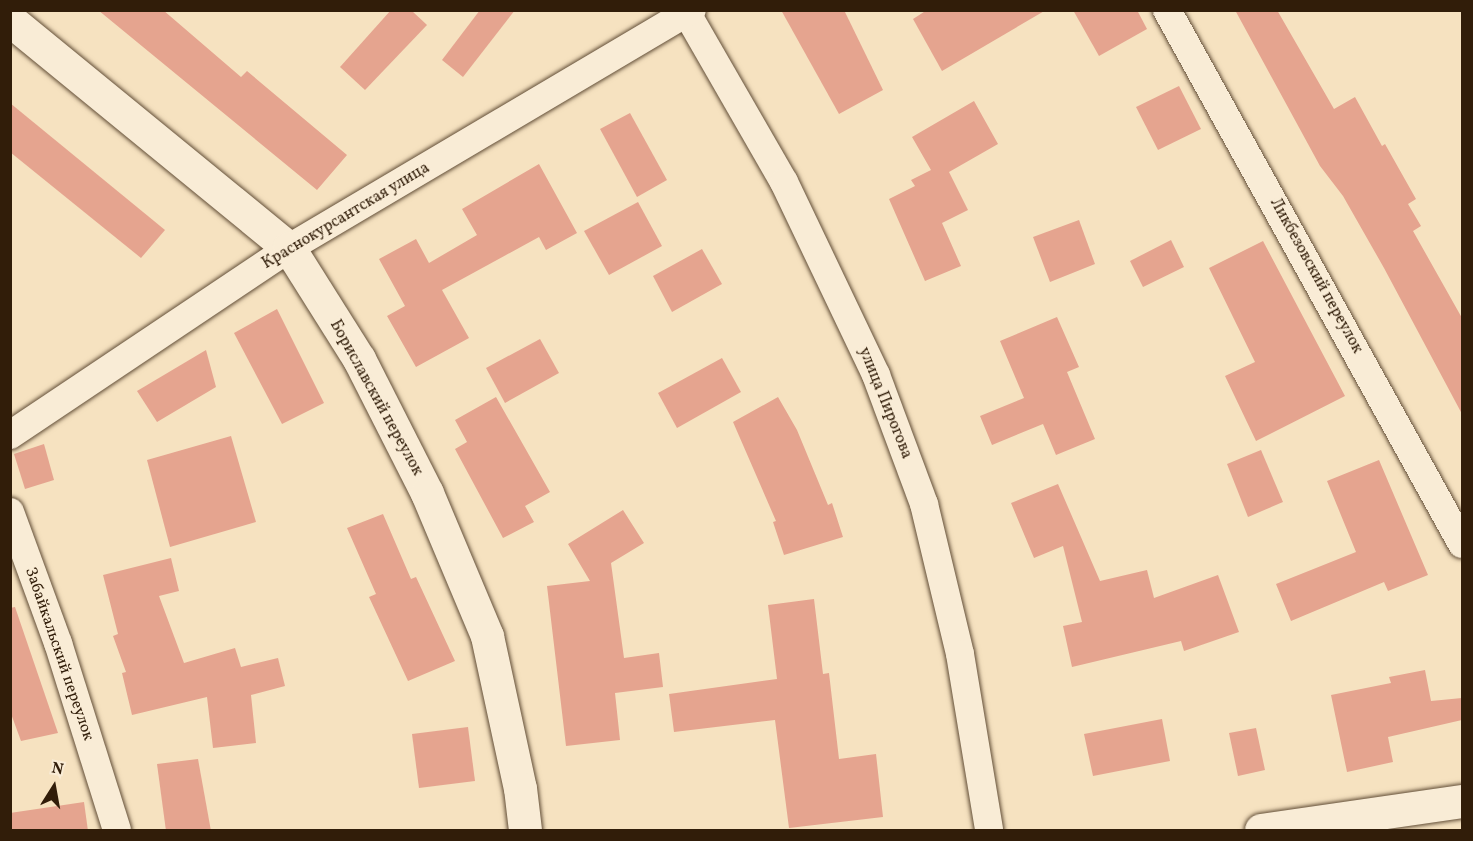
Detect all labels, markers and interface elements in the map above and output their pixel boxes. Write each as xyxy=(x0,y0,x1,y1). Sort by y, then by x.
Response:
street label: Краснокурсантская улица xyxy=(259,158,433,274)
street label: Ликбезовский переулок xyxy=(1265,195,1367,357)
street label: Бориславский переулок xyxy=(325,317,427,479)
street label: улица Пирогова xyxy=(854,344,916,462)
street label: Забайкальский переулок xyxy=(20,565,98,743)
north arrow xyxy=(24,757,84,817)
text: N xyxy=(50,757,65,781)

